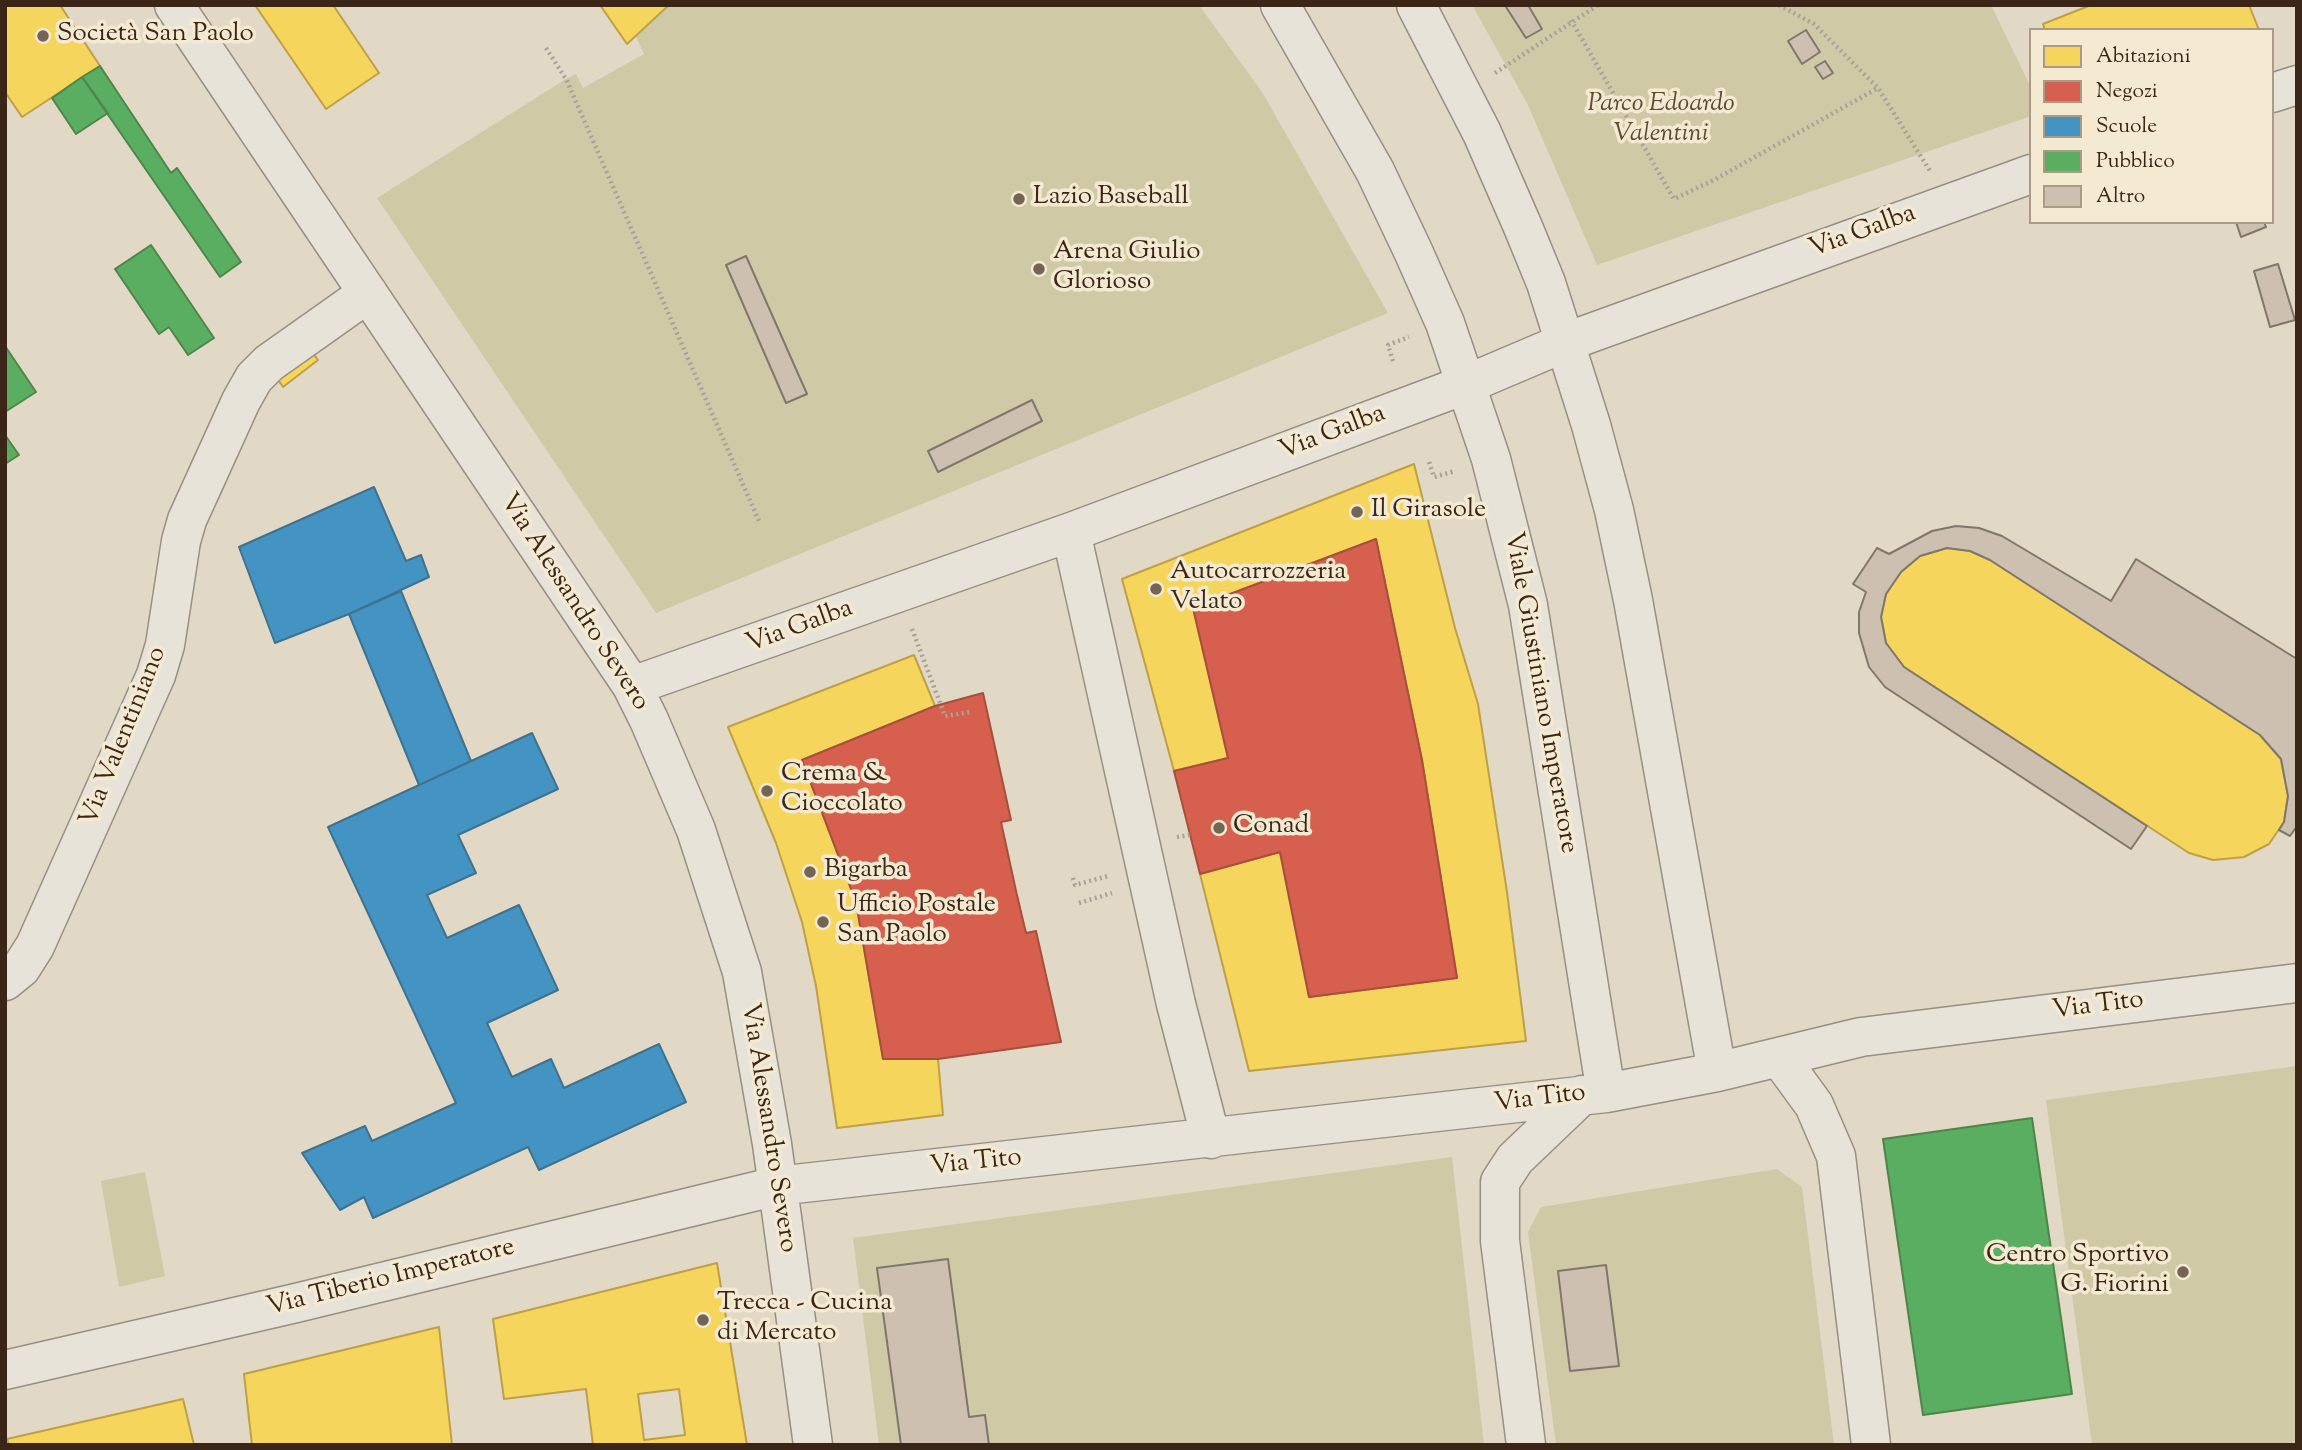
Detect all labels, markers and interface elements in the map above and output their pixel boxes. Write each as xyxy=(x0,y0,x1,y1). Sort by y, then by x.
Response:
place label: Società San Paolo xyxy=(57,20,254,52)
marker: Società San Paolo xyxy=(35,28,51,44)
legend xyxy=(2029,28,2274,224)
text: Abitazioni xyxy=(2096,42,2191,72)
text: Negozi xyxy=(2096,77,2158,107)
park label: Parco Edoardo Valentini xyxy=(1587,90,1735,152)
text: Scuole xyxy=(2096,112,2157,142)
text: Pubblico xyxy=(2096,147,2175,177)
text: Altro xyxy=(2096,182,2145,212)
place label: Lazio Baseball xyxy=(1033,183,1189,215)
marker: Lazio Baseball xyxy=(1011,191,1027,207)
street label: Via Galba xyxy=(1805,199,1921,267)
place label: Arena Giulio Glorioso xyxy=(1053,238,1201,300)
marker: Arena Giulio Glorioso xyxy=(1031,261,1047,277)
street label: Via Galba xyxy=(1275,400,1391,468)
street label: Via Alessandro Severo xyxy=(491,489,655,717)
place label: Il Girasole xyxy=(1371,496,1486,528)
marker: Il Girasole xyxy=(1349,504,1365,520)
street label: Viale Giustiniano Imperatore xyxy=(1495,530,1583,856)
place label: Autocarrozzeria Velato xyxy=(1170,558,1346,620)
marker: Autocarrozzeria Velato xyxy=(1148,581,1164,597)
street label: Via Galba xyxy=(742,594,858,662)
street label: Via Valentiniano xyxy=(75,643,175,831)
place label: Crema & Cioccolato xyxy=(781,760,903,822)
marker: Crema & Cioccolato xyxy=(759,783,775,799)
place label: Conad xyxy=(1233,812,1309,844)
marker: Conad xyxy=(1211,820,1227,836)
place label: Bigarba xyxy=(824,856,908,888)
marker: Bigarba xyxy=(802,864,818,880)
place label: Ufficio Postale San Paolo xyxy=(837,891,996,953)
marker: Ufficio Postale San Paolo xyxy=(815,914,831,930)
street label: Via Tito xyxy=(2051,986,2145,1028)
street label: Via Alessandro Severo xyxy=(732,1001,802,1255)
street label: Via Tito xyxy=(1493,1079,1587,1121)
street label: Via Tito xyxy=(929,1144,1023,1184)
street label: Via Tiberio Imperatore xyxy=(264,1233,518,1325)
place label: Centro Sportivo G. Fiorini xyxy=(1986,1241,2169,1302)
marker: Centro Sportivo G. Fiorini xyxy=(2175,1264,2191,1280)
place label: Trecca - Cucina di Mercato xyxy=(717,1289,892,1350)
marker: Trecca - Cucina di Mercato xyxy=(695,1312,711,1328)

